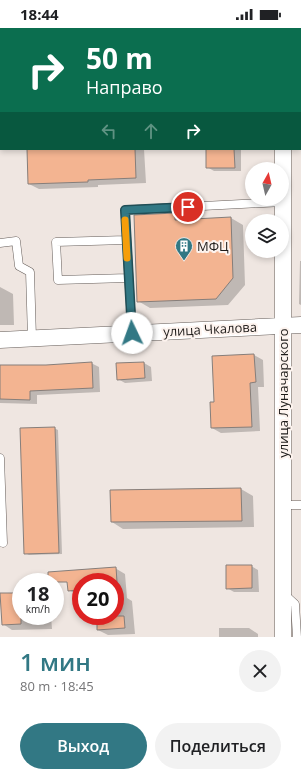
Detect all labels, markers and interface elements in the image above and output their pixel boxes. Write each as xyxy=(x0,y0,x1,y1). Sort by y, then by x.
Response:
text: 18:44 xyxy=(20,4,59,24)
text: 50 m xyxy=(86,39,153,77)
icon: right xyxy=(20,44,72,96)
text: Направо xyxy=(86,75,163,99)
icon: left xyxy=(98,120,120,142)
icon: ahead xyxy=(140,120,162,142)
icon: right xyxy=(182,120,204,142)
north arrow xyxy=(245,162,289,206)
map controls xyxy=(245,162,289,258)
pin xyxy=(171,190,205,224)
icon: arrive xyxy=(177,196,199,218)
button: layers xyxy=(245,214,289,258)
building icon: МФЦ xyxy=(174,236,194,261)
place label: МФЦ xyxy=(197,237,229,255)
position arrow xyxy=(111,312,153,354)
street label: улица Чкалова xyxy=(163,318,257,340)
street label: улица Луначарского xyxy=(274,328,292,458)
speed limit sign: 20 xyxy=(72,573,124,625)
text: 18 xyxy=(27,580,49,607)
text: km/h xyxy=(26,602,50,616)
text: 1 мин xyxy=(20,645,91,678)
button: close xyxy=(239,650,281,692)
text: 80 m · 18:45 xyxy=(20,677,94,695)
button: Выход xyxy=(20,723,147,769)
button: Поделиться xyxy=(155,723,281,769)

